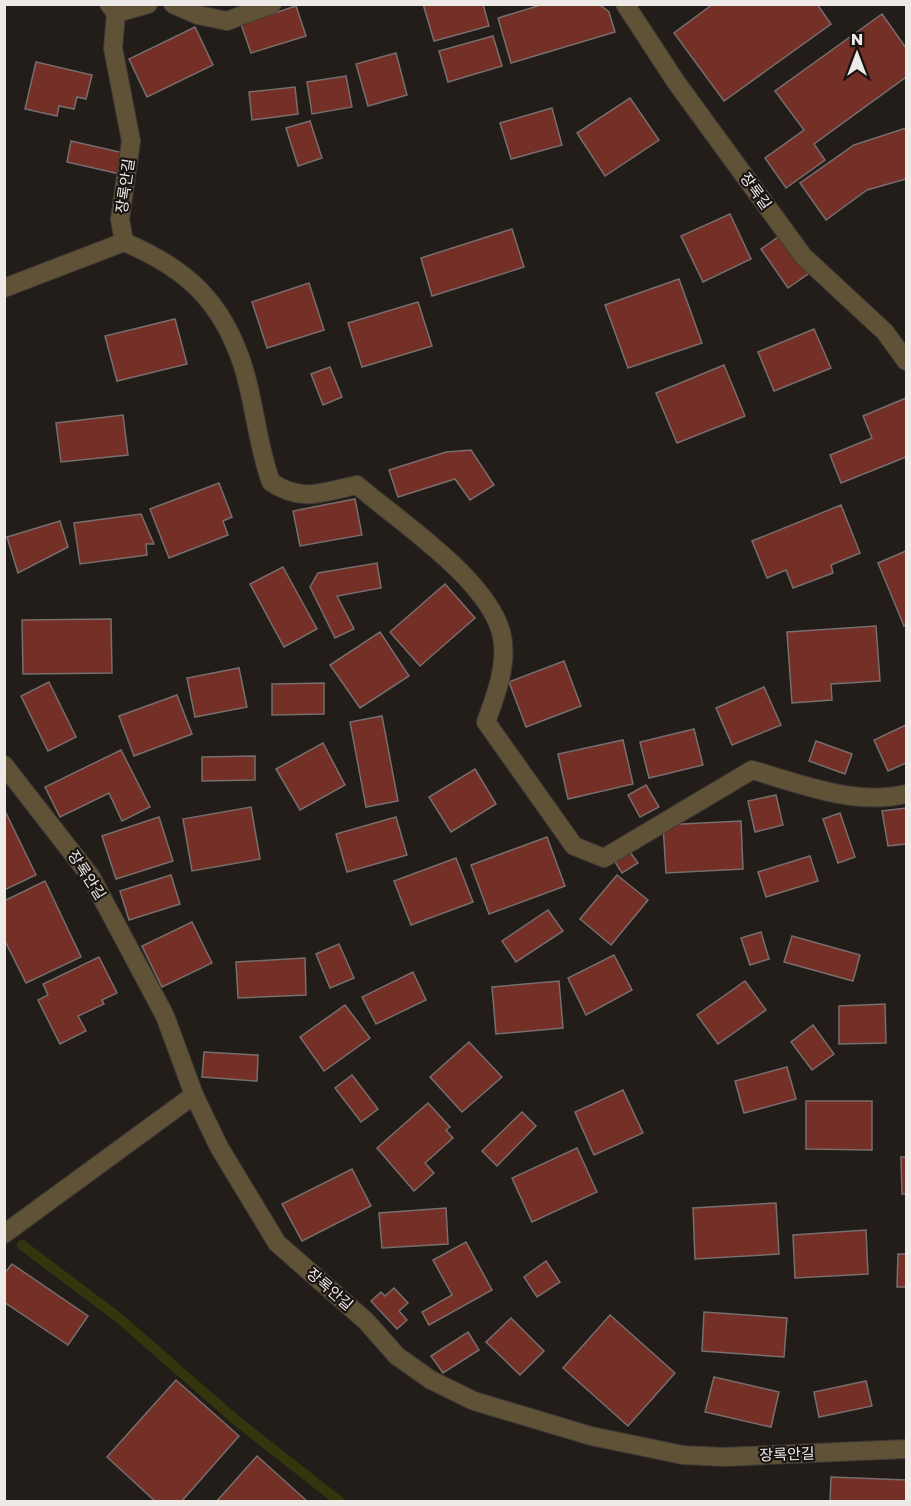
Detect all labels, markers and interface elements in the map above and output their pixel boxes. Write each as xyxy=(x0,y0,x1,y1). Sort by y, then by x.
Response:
north arrow xyxy=(827,24,887,84)
text: N xyxy=(851,28,863,51)
street label: 장록안길 xyxy=(111,157,139,215)
street label: 장록길 xyxy=(735,168,777,214)
street label: 장록안길 xyxy=(63,846,111,904)
street label: 장록안길 xyxy=(302,1263,358,1315)
street label: 장록안길 xyxy=(759,1443,815,1465)

